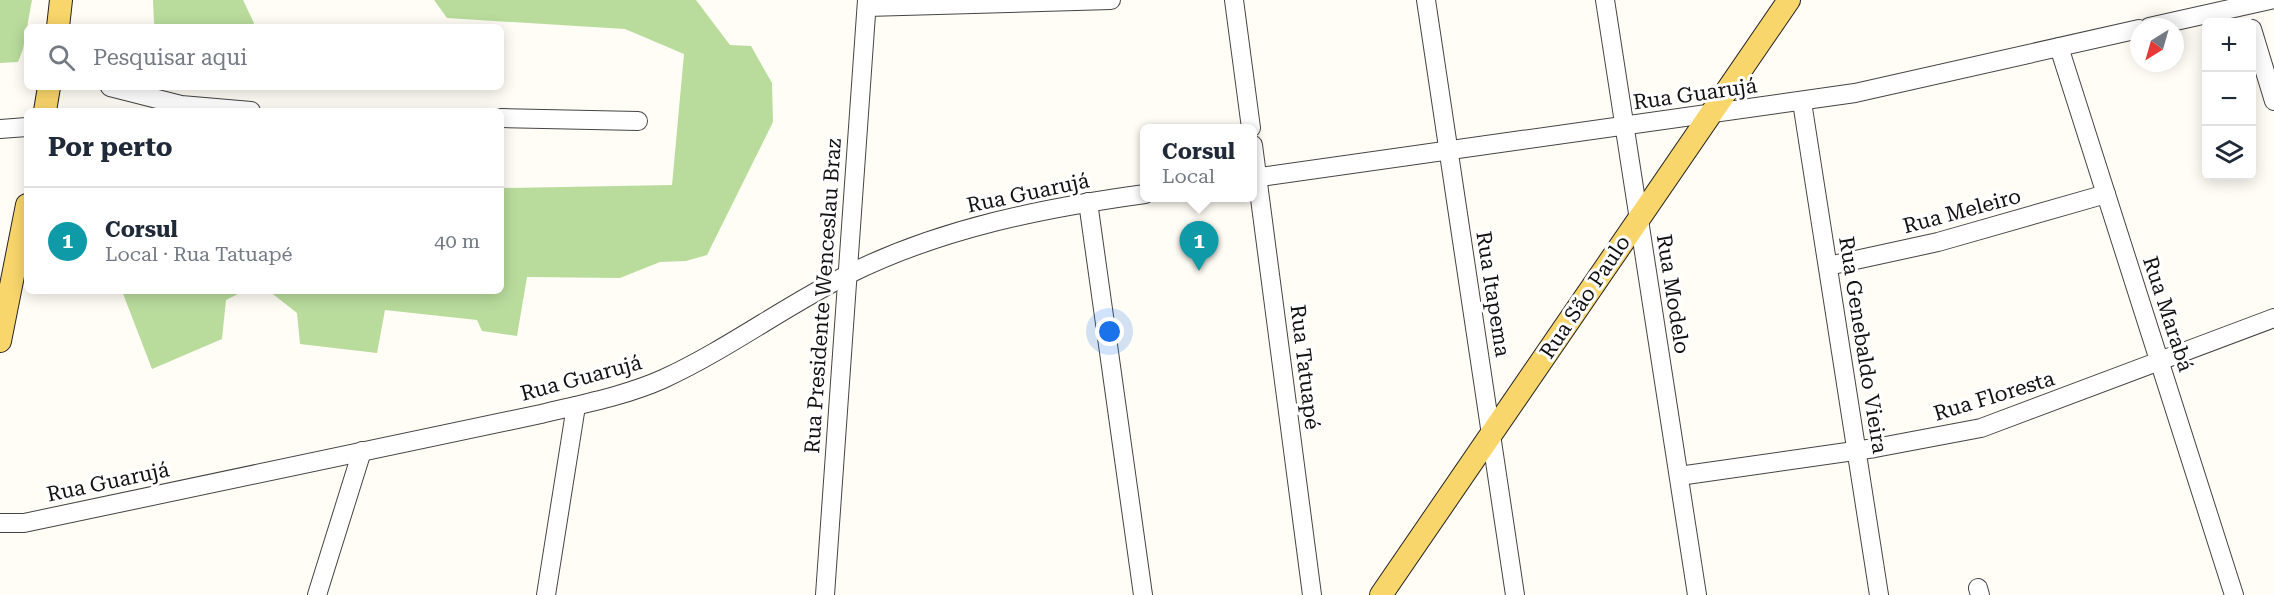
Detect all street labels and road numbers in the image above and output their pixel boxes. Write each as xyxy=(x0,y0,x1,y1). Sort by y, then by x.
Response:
street label: Rua Guarujá xyxy=(1632,73,1759,115)
street label: Rua Presidente Wenceslau Braz xyxy=(800,138,846,454)
street label: Rua Guarujá xyxy=(965,168,1092,218)
street label: Rua Meleiro xyxy=(1900,184,2024,238)
street label: Rua Itapema xyxy=(1471,230,1515,359)
street label: Rua São Paulo xyxy=(1535,231,1635,363)
street label: Rua Modelo xyxy=(1652,232,1694,356)
street label: Rua Genebaldo Vieira xyxy=(1834,235,1892,456)
street label: Rua Marabá xyxy=(2138,253,2198,375)
street label: Rua Tatuapé xyxy=(1285,303,1325,431)
street label: Rua Guarujá xyxy=(518,350,645,406)
street label: Rua Floresta xyxy=(1931,366,2058,426)
street label: Rua Guarujá xyxy=(45,457,172,507)

